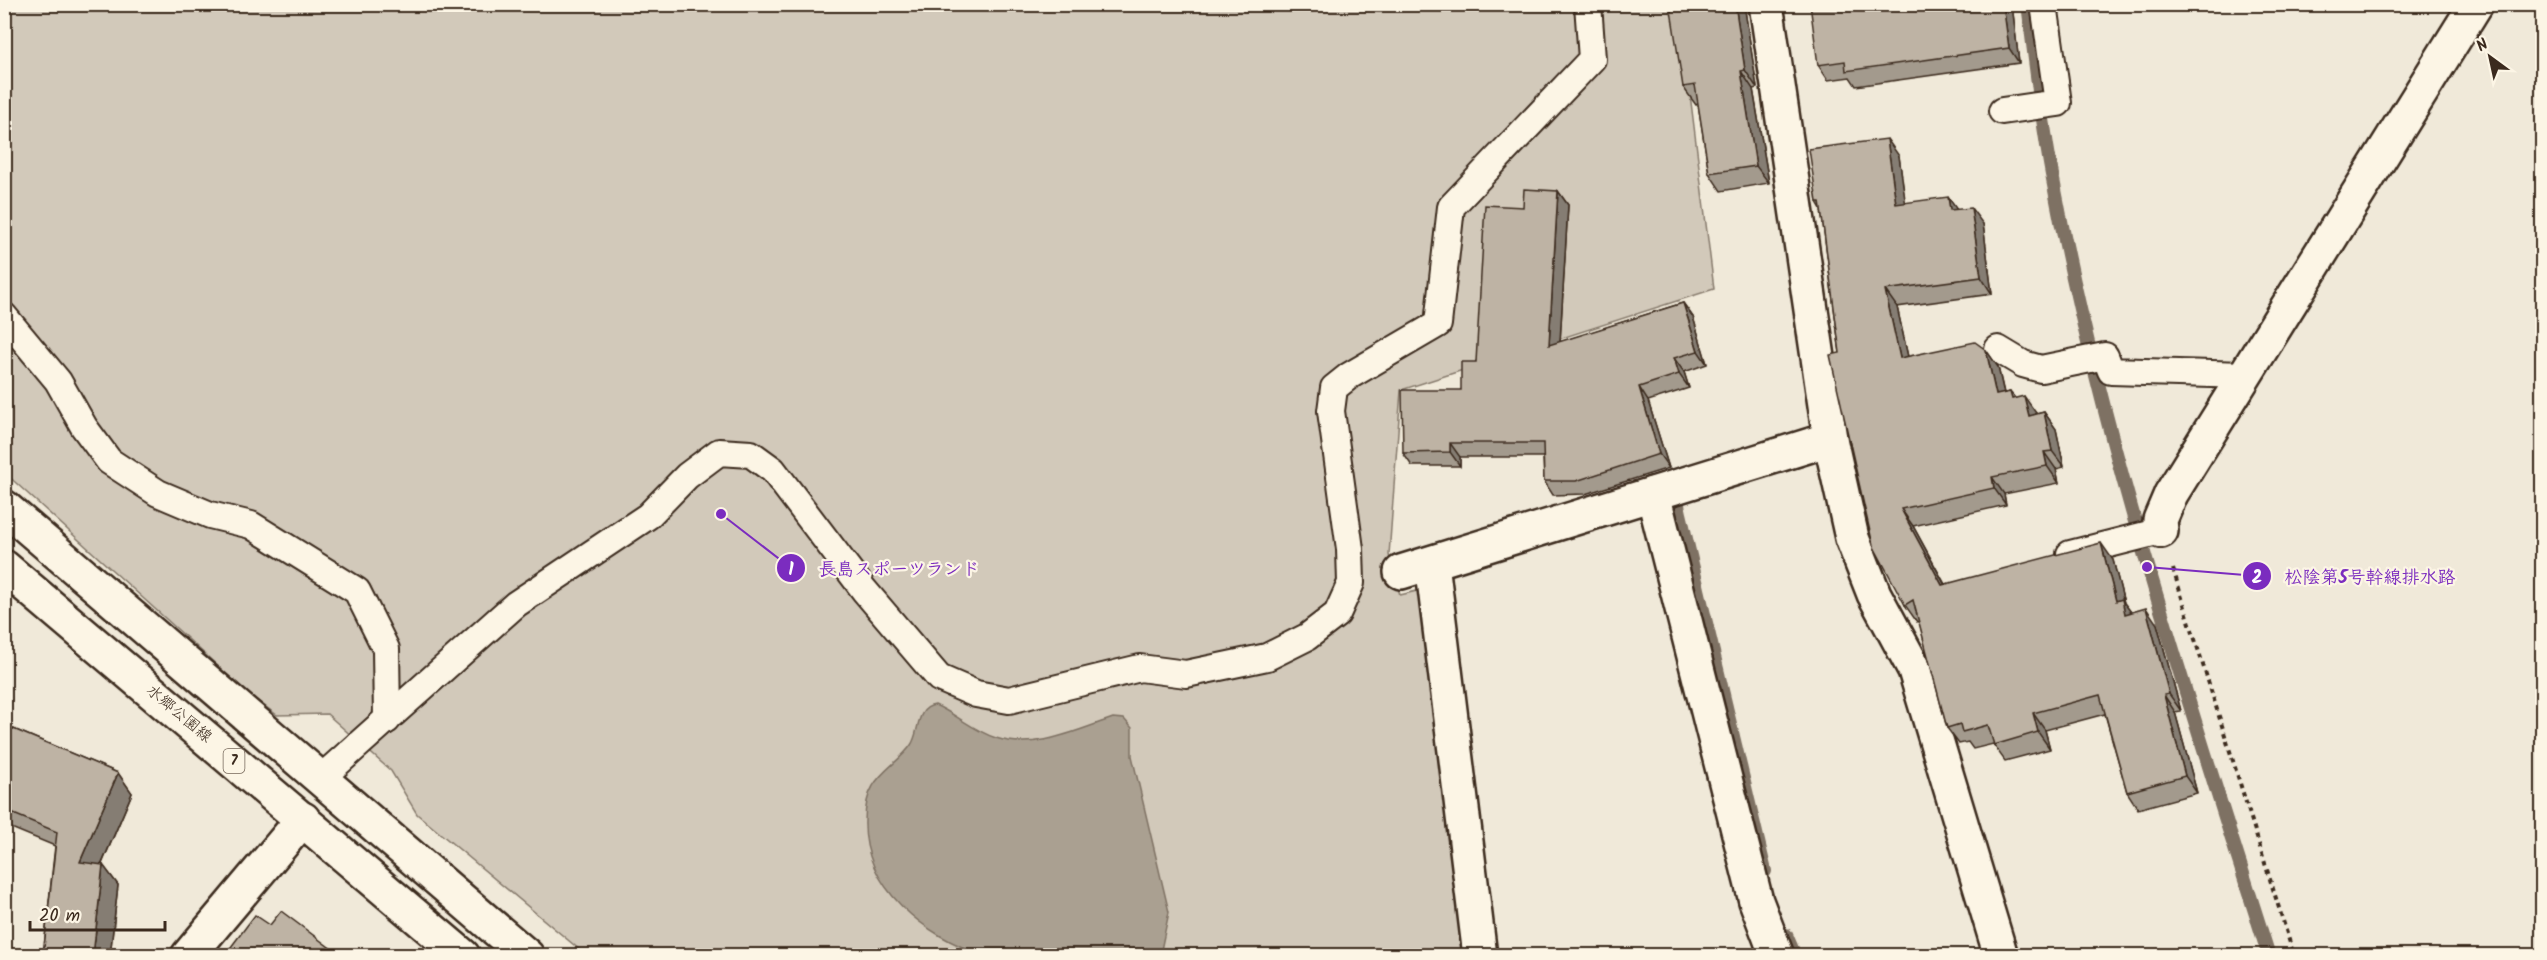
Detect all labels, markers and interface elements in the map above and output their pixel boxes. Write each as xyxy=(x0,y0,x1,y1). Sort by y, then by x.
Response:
north arrow xyxy=(2460,27,2520,87)
text: N xyxy=(2472,32,2494,59)
callout: 長島スポーツランド xyxy=(776,550,992,586)
text: 1 xyxy=(788,556,794,585)
text: 長島スポーツランド xyxy=(818,556,980,585)
callout: 松陰第5号幹線排水路 xyxy=(2242,558,2467,594)
text: 2 xyxy=(2252,564,2262,593)
text: 松陰第5号幹線排水路 xyxy=(2284,564,2456,593)
street label: 水郷公園線 xyxy=(140,679,218,749)
road number: 7 xyxy=(224,749,244,773)
scale bar xyxy=(30,894,165,932)
text: 20 m xyxy=(39,902,80,931)

